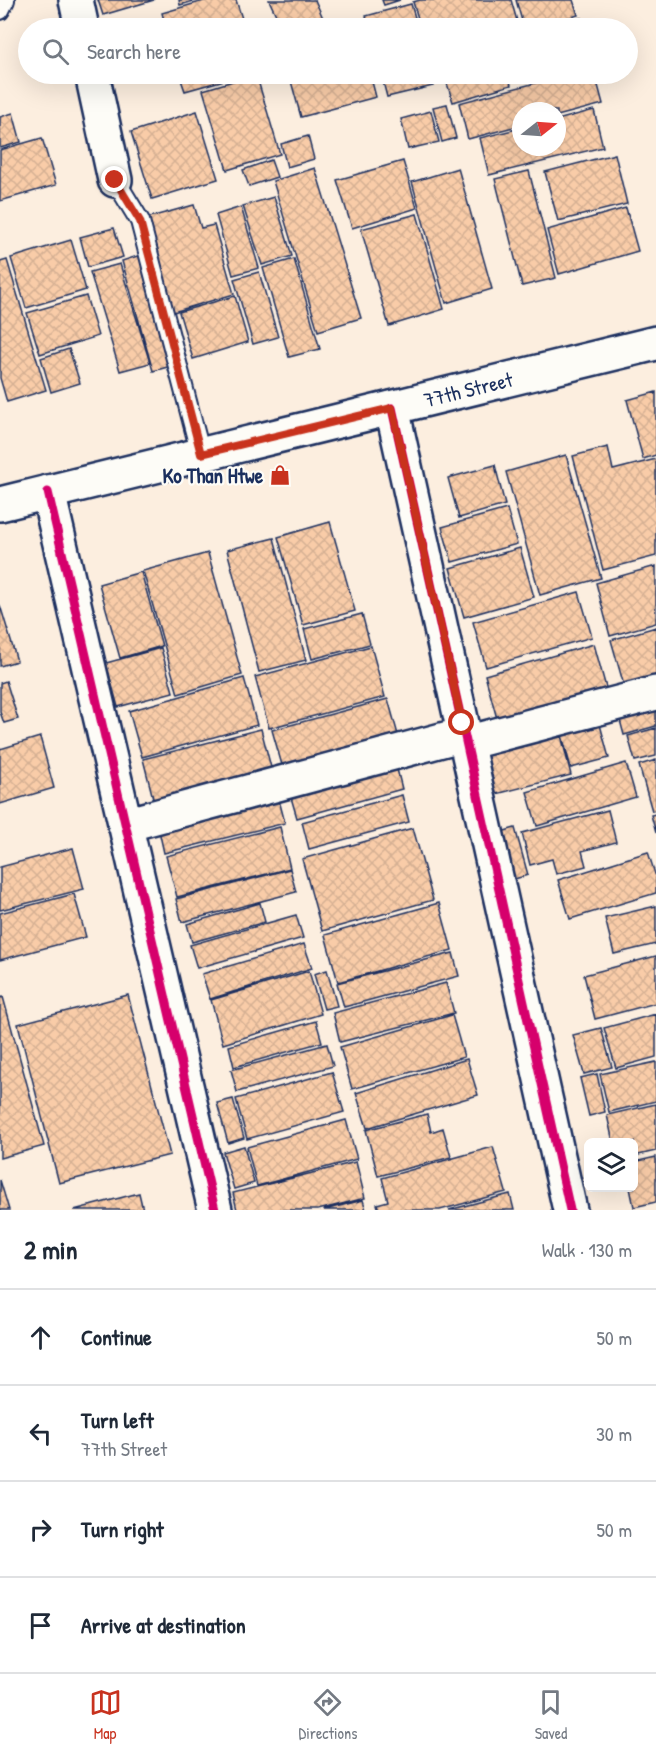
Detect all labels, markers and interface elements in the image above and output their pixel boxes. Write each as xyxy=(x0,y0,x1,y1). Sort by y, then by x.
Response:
search box xyxy=(18,18,638,84)
icon: search xyxy=(39,35,72,68)
text: Search here xyxy=(87,36,181,66)
north arrow xyxy=(512,102,566,156)
route end xyxy=(101,166,127,192)
street label: 77th Street xyxy=(421,364,516,414)
place label: Ko Than Htwe xyxy=(162,461,264,490)
shop icon: Ko Than Htwe xyxy=(268,463,292,487)
route start xyxy=(448,709,474,735)
map controls xyxy=(584,1138,638,1192)
button: layers xyxy=(584,1138,638,1192)
text: 2 min xyxy=(24,1232,77,1267)
text: Walk · 130 m xyxy=(542,1236,632,1263)
icon: ahead xyxy=(24,1321,57,1354)
text: Continue xyxy=(81,1322,152,1352)
text: 50 m xyxy=(596,1324,632,1351)
text: Turn left xyxy=(81,1405,154,1435)
icon: left xyxy=(24,1417,57,1450)
text: 30 m xyxy=(596,1420,632,1447)
text: 77th Street xyxy=(81,1435,167,1462)
icon: right xyxy=(24,1513,57,1546)
text: Turn right xyxy=(81,1514,164,1544)
text: 50 m xyxy=(596,1516,632,1543)
icon: arrive xyxy=(24,1609,57,1642)
text: Arrive at destination xyxy=(81,1610,246,1640)
tab: Map xyxy=(89,1686,122,1744)
tab: Directions xyxy=(299,1686,357,1744)
tab: Saved xyxy=(534,1686,567,1744)

